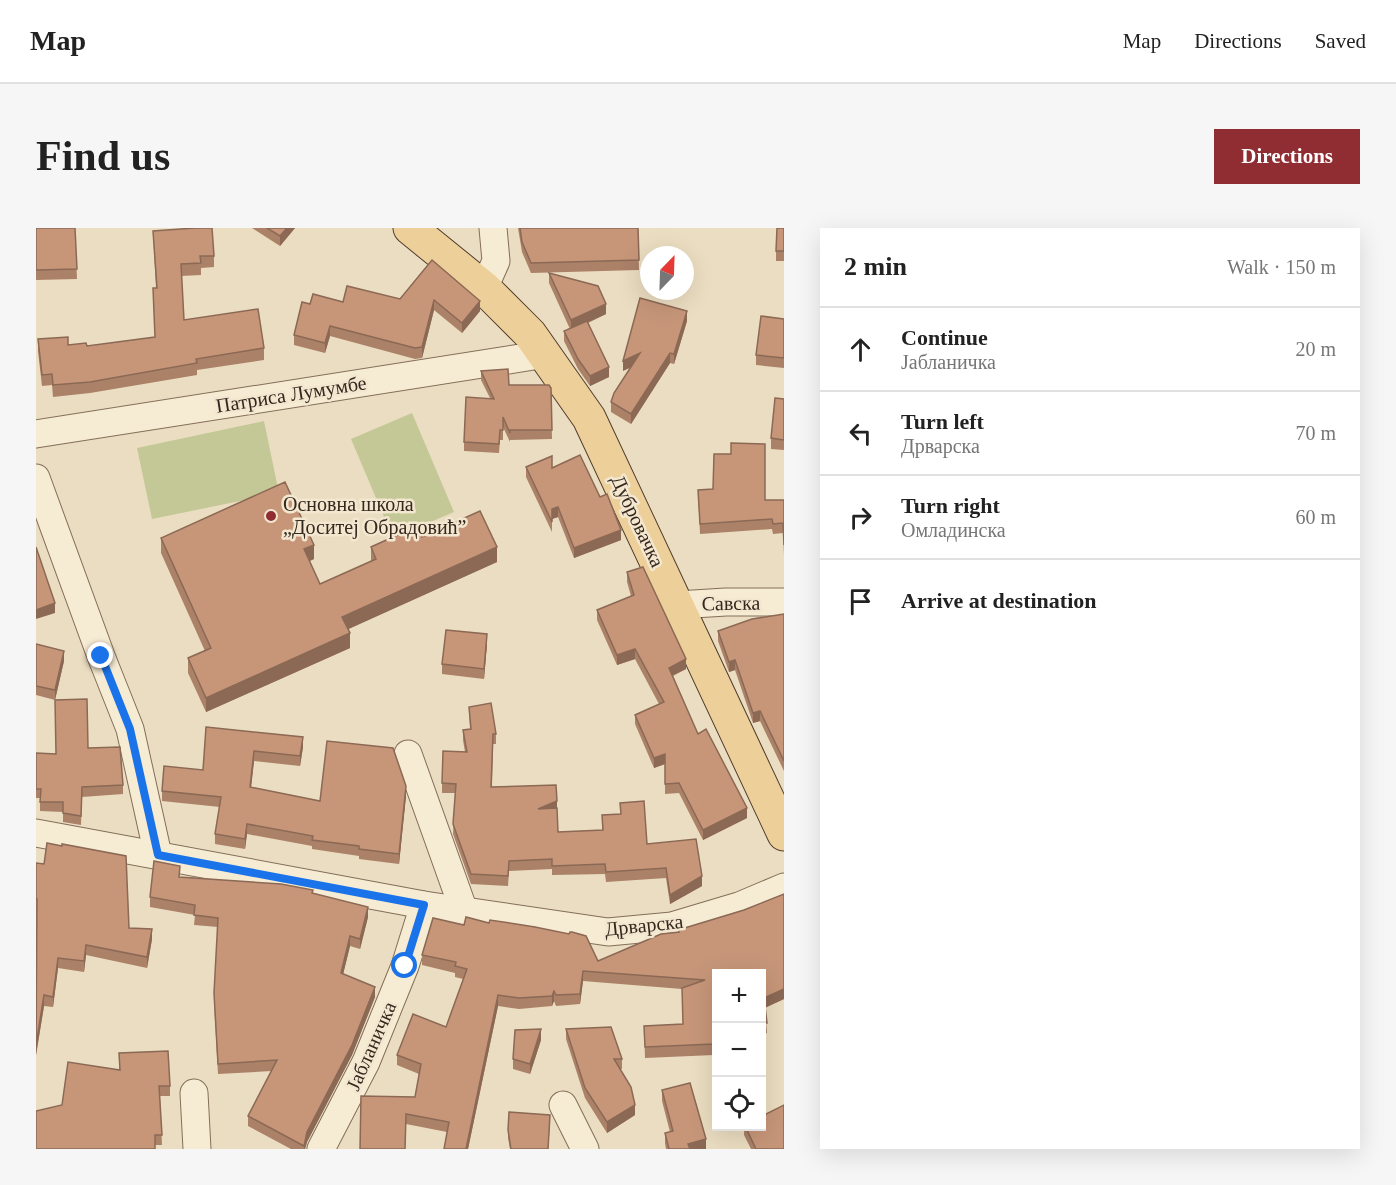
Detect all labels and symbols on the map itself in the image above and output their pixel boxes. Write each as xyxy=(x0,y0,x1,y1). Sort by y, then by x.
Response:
north arrow xyxy=(640,246,694,300)
street label: Патриса Лумумбе xyxy=(214,371,368,418)
street label: Дубровачка xyxy=(606,471,669,571)
place label: Основна школа „Доситеј Обрадовић” xyxy=(283,493,466,539)
marker: Основна школа „Доситеј Обрадовић” xyxy=(264,509,278,523)
street label: Савска xyxy=(701,591,761,615)
route end xyxy=(87,642,113,668)
street label: Дрварска xyxy=(604,910,685,941)
route start xyxy=(391,952,417,978)
street label: Јабланичка xyxy=(342,998,400,1094)

